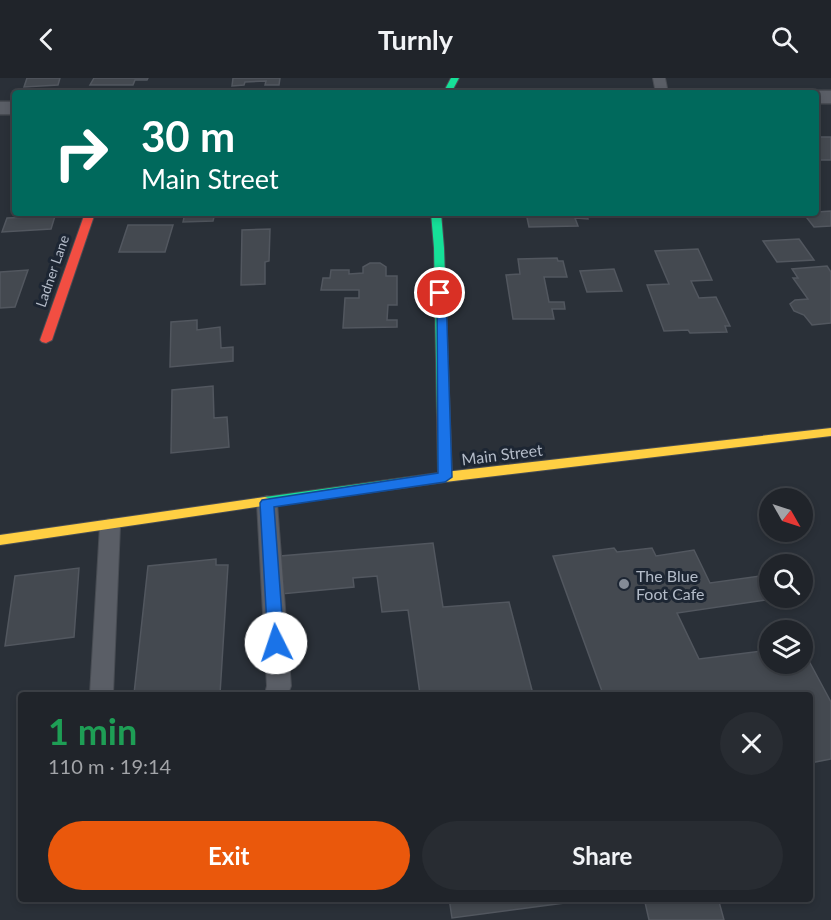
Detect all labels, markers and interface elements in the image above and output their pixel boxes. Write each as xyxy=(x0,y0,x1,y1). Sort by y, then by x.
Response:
icon: back xyxy=(30,23,63,56)
text: Turnly xyxy=(378,23,453,56)
icon: search xyxy=(768,23,801,56)
text: 30 m xyxy=(141,111,235,161)
icon: right xyxy=(42,114,120,192)
text: Main Street xyxy=(141,162,279,195)
street label: Ladner Lane xyxy=(32,233,72,309)
pin xyxy=(414,267,465,318)
icon: arrive xyxy=(423,276,456,309)
street label: Main Street xyxy=(460,440,544,468)
north arrow xyxy=(759,488,813,542)
map controls xyxy=(759,488,813,674)
button: search xyxy=(759,554,813,608)
place label: The Blue Foot Cafe xyxy=(636,566,705,603)
marker: The Blue Foot Cafe xyxy=(617,577,631,591)
position arrow xyxy=(244,611,308,675)
button: layers xyxy=(759,620,813,674)
text: 1 min xyxy=(48,709,137,753)
button: close xyxy=(720,712,783,775)
text: 110 m · 19:14 xyxy=(48,754,171,778)
button: Exit xyxy=(48,821,410,890)
button: Share xyxy=(422,821,783,890)

